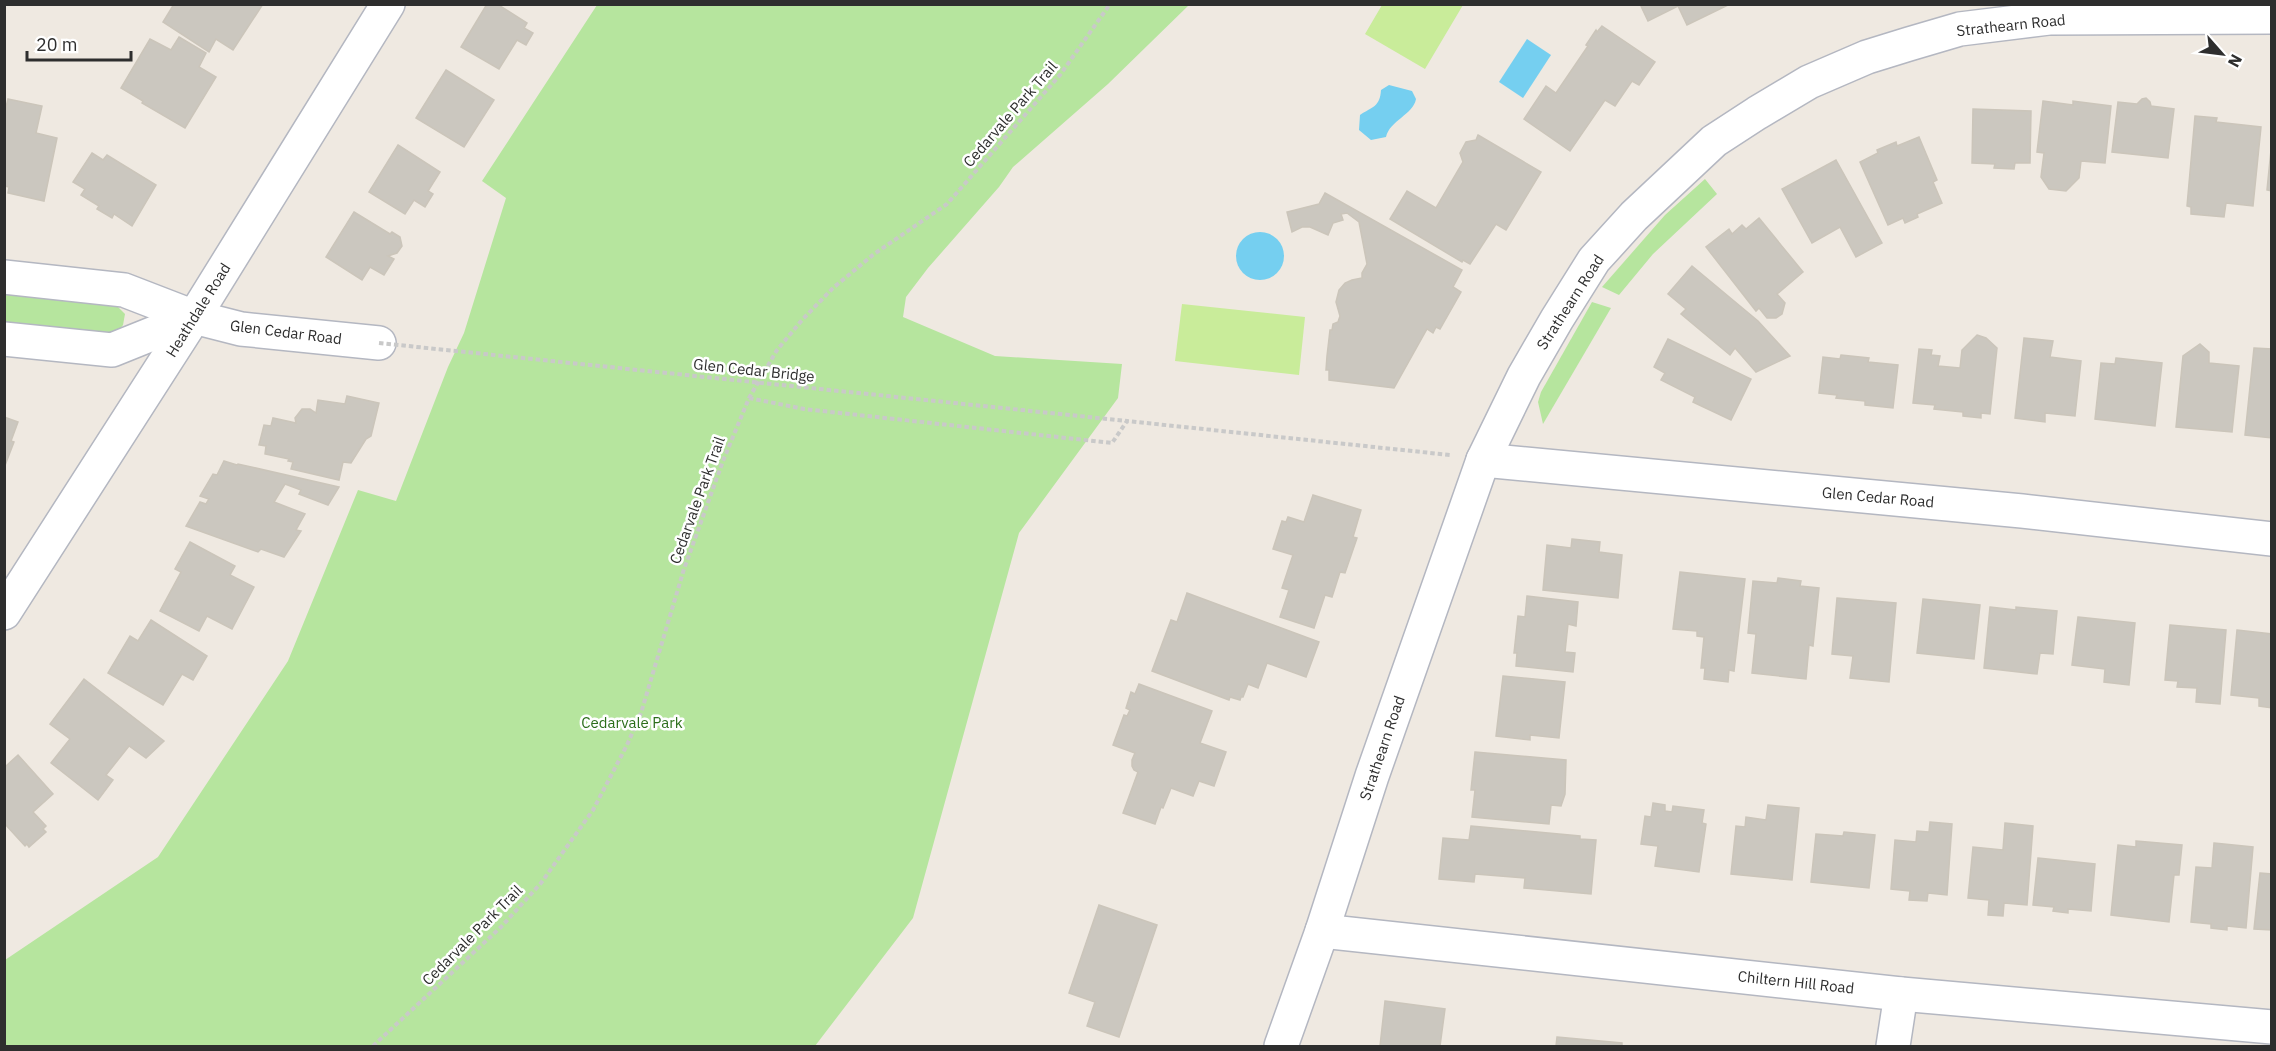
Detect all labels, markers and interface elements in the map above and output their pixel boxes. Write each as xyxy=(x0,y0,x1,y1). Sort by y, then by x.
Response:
street label: Strathearn Road xyxy=(1956,10,2066,40)
scale bar xyxy=(27,24,130,62)
north arrow xyxy=(2192,24,2252,84)
text: 20 m xyxy=(36,33,78,56)
text: N xyxy=(2224,51,2247,71)
street label: Cedarvale Park Trail xyxy=(959,57,1061,171)
street label: Strathearn Road xyxy=(1532,251,1608,353)
street label: Heathdale Road xyxy=(161,259,235,361)
street label: Glen Cedar Road xyxy=(229,316,343,348)
street label: Glen Cedar Bridge xyxy=(692,354,816,386)
street label: Cedarvale Park Trail xyxy=(665,434,729,566)
street label: Glen Cedar Road xyxy=(1821,483,1935,511)
street label: Strathearn Road xyxy=(1355,693,1409,803)
park label: Cedarvale Park xyxy=(581,713,683,732)
street label: Cedarvale Park Trail xyxy=(418,881,526,989)
street label: Chiltern Hill Road xyxy=(1737,966,1855,998)

